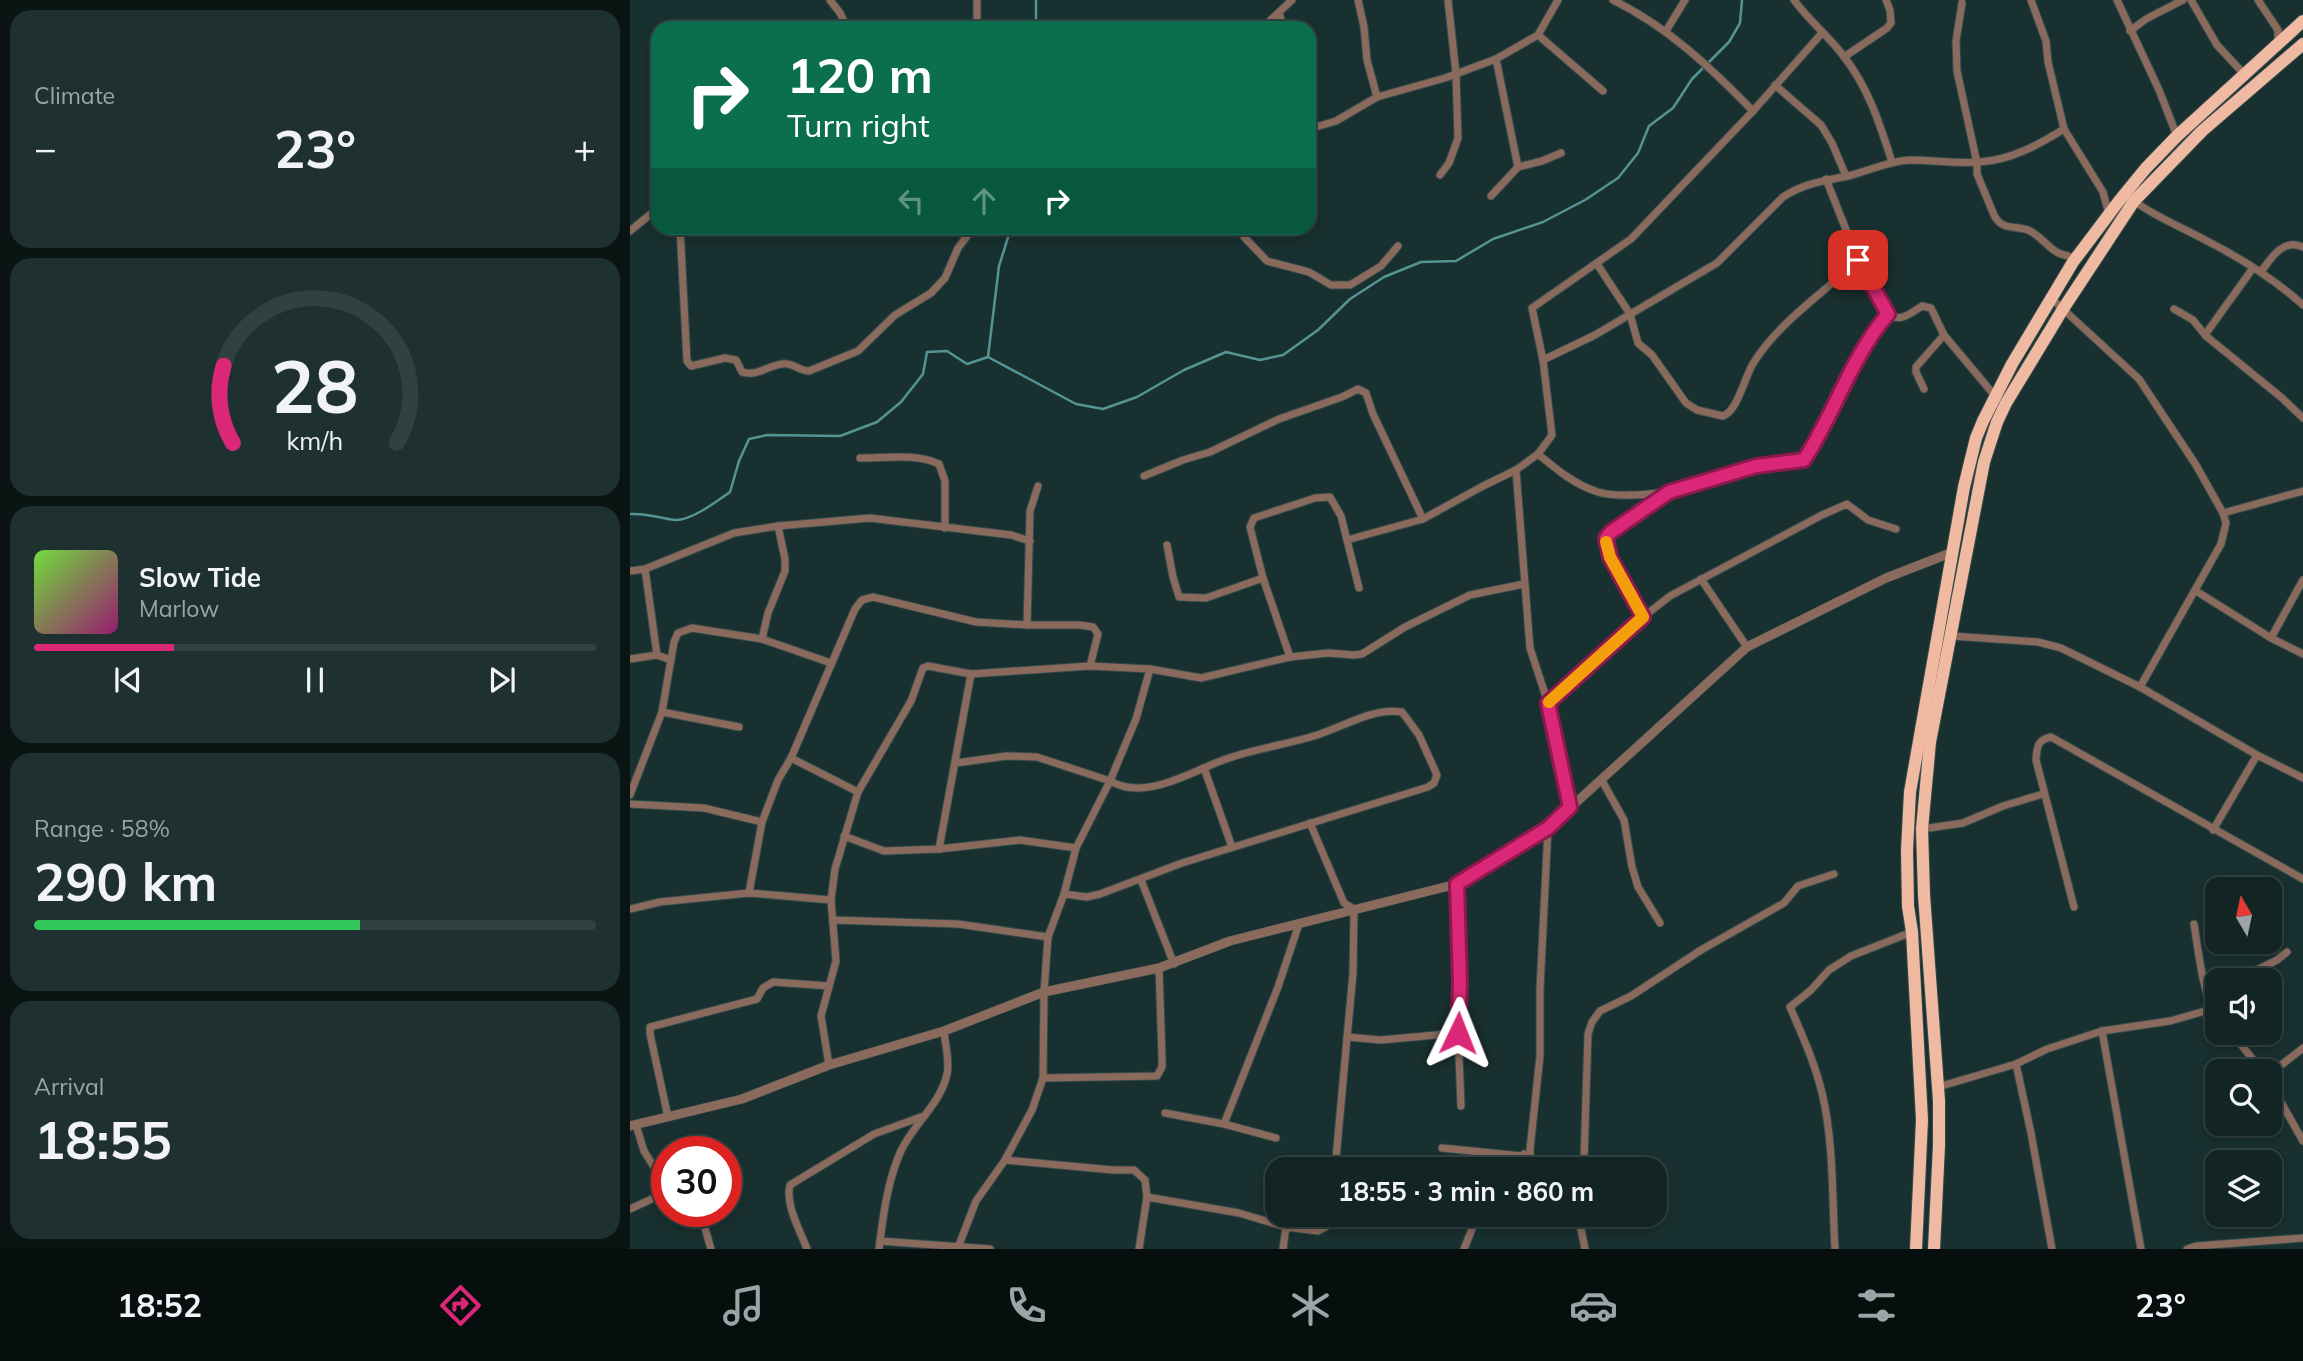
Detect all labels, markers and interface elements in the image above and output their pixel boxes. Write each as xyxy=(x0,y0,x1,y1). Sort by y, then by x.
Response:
text: 120 m xyxy=(787,44,933,105)
icon: right xyxy=(672,49,763,140)
text: Climate xyxy=(34,81,115,110)
text: Turn right xyxy=(787,105,930,145)
text: 23° xyxy=(274,116,356,181)
text: − xyxy=(34,124,57,172)
text: + xyxy=(573,124,596,172)
icon: left xyxy=(892,182,930,220)
icon: ahead xyxy=(965,182,1003,220)
icon: right xyxy=(1038,182,1076,220)
pin xyxy=(1828,230,1888,290)
icon: arrive xyxy=(1839,241,1877,279)
text: 28 xyxy=(271,340,359,431)
text: km/h xyxy=(287,424,343,455)
text: Slow Tide xyxy=(139,561,261,594)
text: Marlow xyxy=(139,594,219,623)
icon: previous xyxy=(109,661,147,699)
icon: pause xyxy=(296,661,334,699)
icon: next xyxy=(483,661,521,699)
text: Range · 58% xyxy=(34,814,170,843)
text: 290 km xyxy=(34,849,217,914)
north arrow xyxy=(2205,877,2282,954)
map controls xyxy=(2205,877,2282,1227)
button: sound xyxy=(2205,968,2282,1045)
position arrow xyxy=(1421,996,1495,1070)
button: search xyxy=(2205,1059,2282,1136)
text: Arrival xyxy=(34,1072,104,1101)
text: 18:55 xyxy=(34,1107,172,1172)
speed limit sign: 30 xyxy=(651,1136,742,1227)
button: layers xyxy=(2205,1150,2282,1227)
text: 18:55 · 3 min · 860 m xyxy=(1338,1175,1594,1208)
icon: directions xyxy=(436,1281,485,1330)
icon: music xyxy=(719,1281,768,1330)
icon: phone xyxy=(1002,1281,1051,1330)
icon: climate xyxy=(1286,1281,1335,1330)
icon: car xyxy=(1569,1281,1618,1330)
icon: filters xyxy=(1852,1281,1901,1330)
text: 18:52 xyxy=(117,1285,202,1325)
text: 23° xyxy=(2135,1285,2186,1325)

